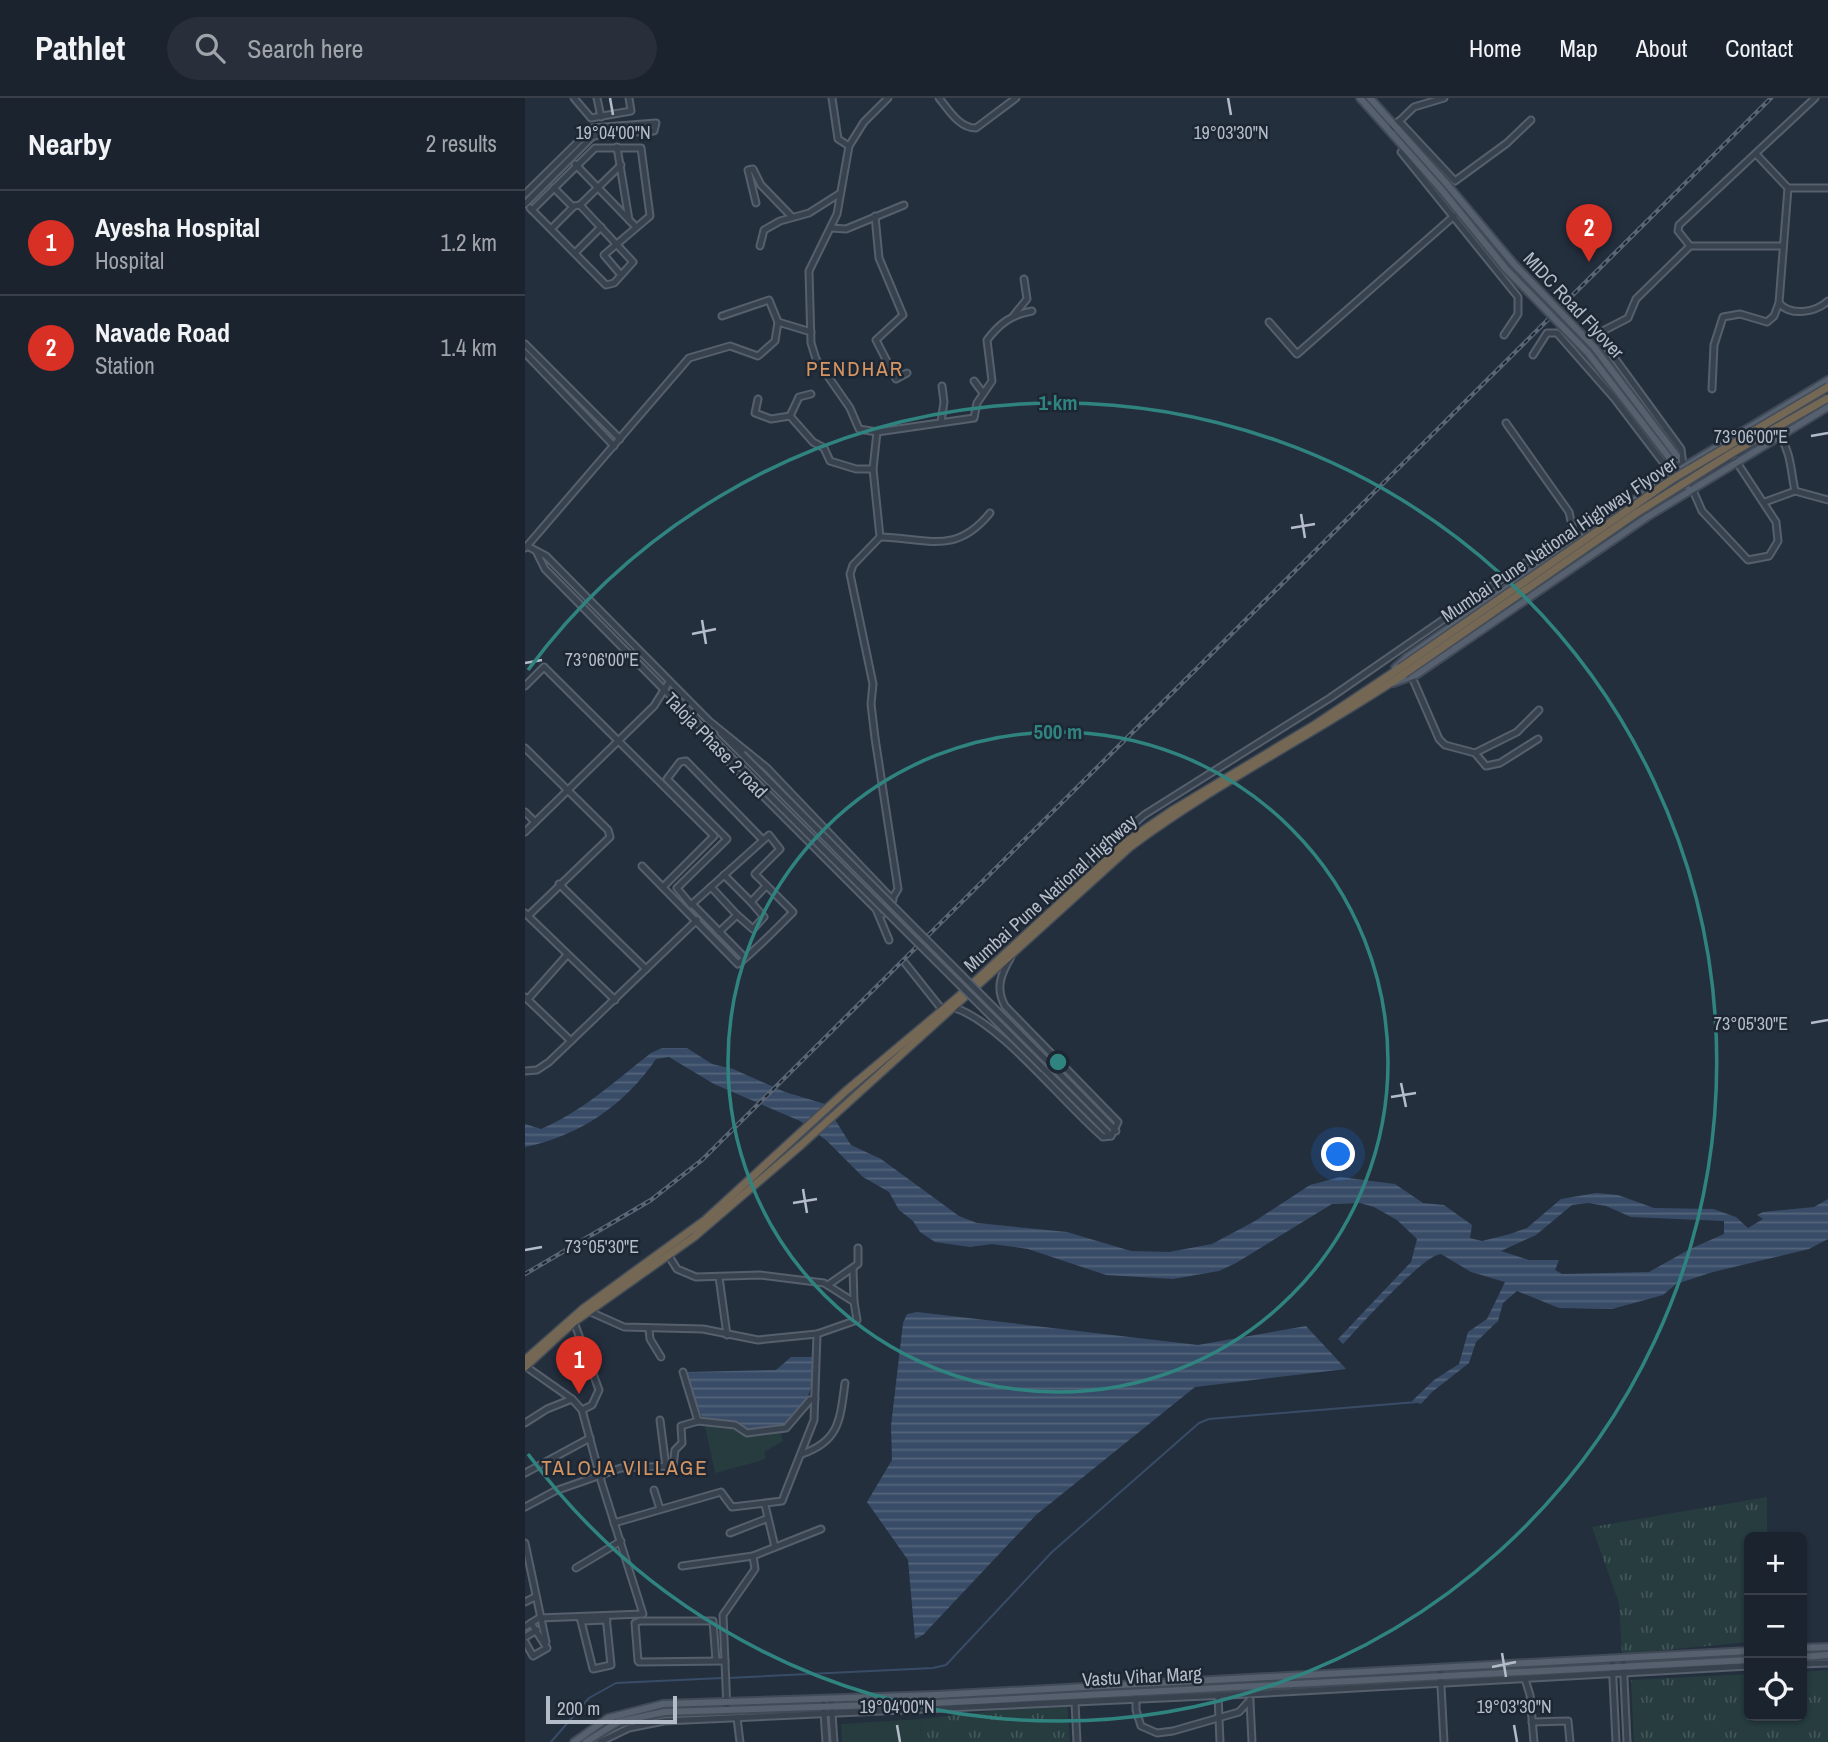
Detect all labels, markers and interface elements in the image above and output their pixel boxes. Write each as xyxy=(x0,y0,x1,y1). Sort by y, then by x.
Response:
search box xyxy=(167,17,657,80)
text: Pathlet xyxy=(35,26,125,70)
icon: search xyxy=(191,29,229,67)
text: Search here xyxy=(247,31,363,66)
text: Home xyxy=(1469,32,1521,64)
text: Map xyxy=(1559,32,1598,64)
text: About xyxy=(1636,32,1687,64)
text: Contact xyxy=(1725,32,1793,64)
text: 19°04'00"N xyxy=(575,120,651,145)
text: 19°03'30"N xyxy=(1193,120,1269,145)
text: Nearby xyxy=(28,124,111,164)
text: 2 results xyxy=(426,128,497,159)
pin: 2 xyxy=(1566,204,1612,262)
text: Ayesha Hospital xyxy=(95,210,260,245)
text: 1 xyxy=(46,227,56,258)
text: 1.2 km xyxy=(440,227,497,258)
text: Hospital xyxy=(95,245,164,276)
street label: MIDC Road Flyover xyxy=(1518,246,1631,364)
text: Navade Road xyxy=(95,315,230,350)
text: 2 xyxy=(46,332,56,363)
text: 1.4 km xyxy=(440,332,497,363)
text: Station xyxy=(95,350,155,381)
district label: PENDHAR xyxy=(806,354,904,383)
text: 1 km xyxy=(1038,388,1078,417)
text: 73°06'00"E xyxy=(1714,424,1788,449)
street label: Mumbai Pune National Highway Flyover xyxy=(1436,450,1683,628)
text: 73°06'00"E xyxy=(565,647,639,672)
street label: Taloja Phase 2 road xyxy=(659,686,773,804)
text: 500 m xyxy=(1034,717,1082,746)
street label: Mumbai Pune National Highway xyxy=(958,808,1142,978)
text: 73°05'30"E xyxy=(1714,1011,1788,1036)
centre of rings xyxy=(1046,1050,1070,1074)
your location xyxy=(1321,1137,1355,1171)
text: 73°05'30"E xyxy=(565,1234,639,1259)
pin: 1 xyxy=(556,1336,602,1394)
district label: TALOJA VILLAGE xyxy=(541,1453,709,1482)
map controls xyxy=(1744,1532,1807,1721)
button: + xyxy=(1744,1532,1807,1595)
button: − xyxy=(1744,1595,1807,1658)
button: locate xyxy=(1744,1658,1807,1721)
street label: Vastu Vihar Marg xyxy=(1081,1660,1203,1692)
scale bar xyxy=(546,1693,677,1725)
text: 19°04'00"N xyxy=(859,1694,935,1719)
text: 19°03'30"N xyxy=(1476,1694,1552,1719)
text: 200 m xyxy=(557,1695,600,1721)

